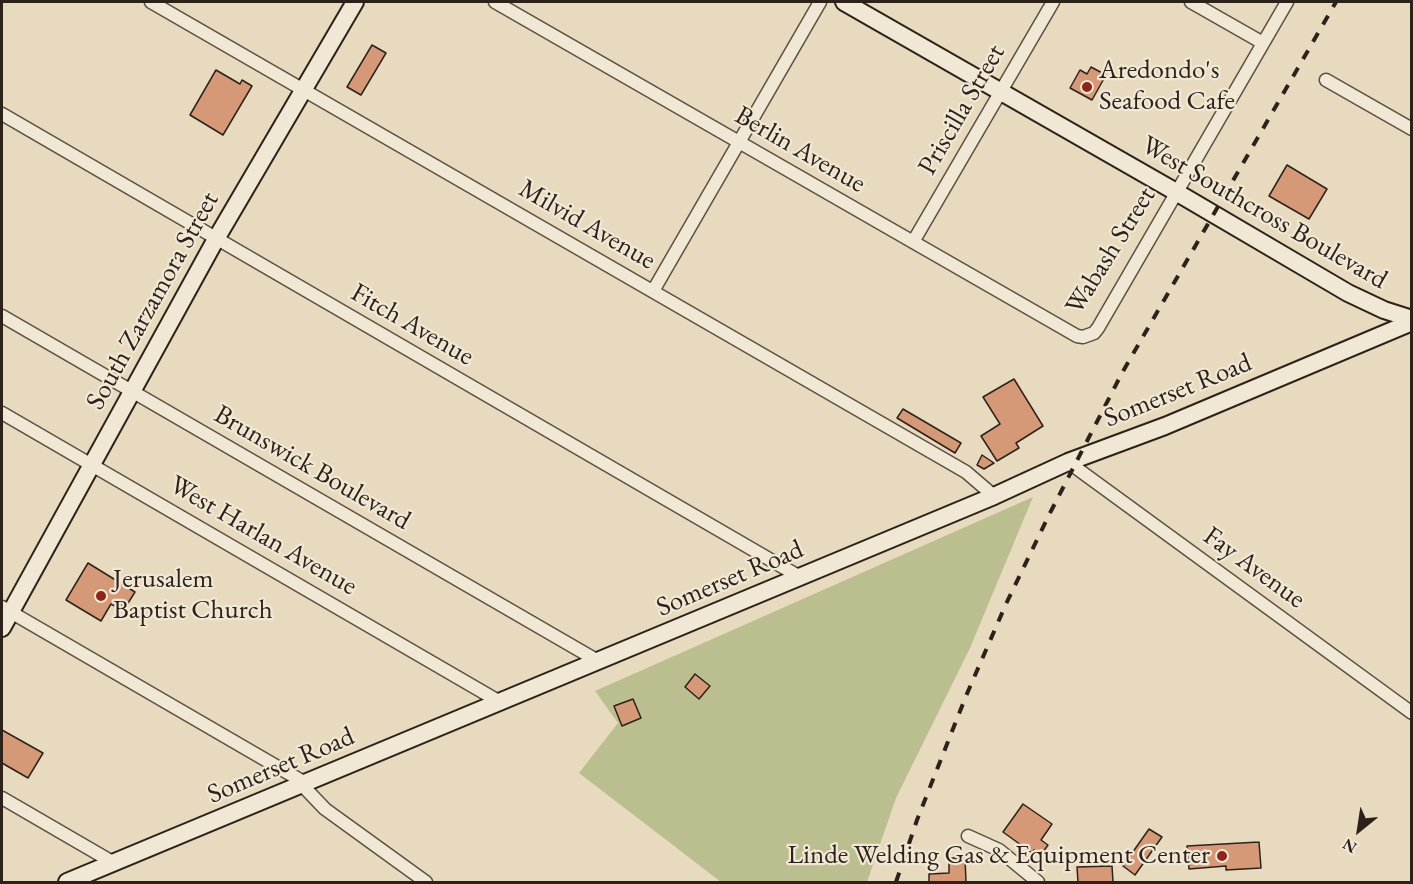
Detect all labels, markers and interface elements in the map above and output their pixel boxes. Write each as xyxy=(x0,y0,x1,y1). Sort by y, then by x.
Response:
street label: Priscilla Street xyxy=(912,39,1012,181)
place label: Aredondo's Seafood Cafe xyxy=(1099,55,1235,118)
marker: Aredondo's Seafood Cafe xyxy=(1080,80,1094,94)
street label: Berlin Avenue xyxy=(729,100,871,200)
street label: West Southcross Boulevard xyxy=(1135,129,1393,297)
street label: Milvid Avenue xyxy=(513,173,661,277)
street label: Wabash Street xyxy=(1059,181,1163,321)
street label: South Zarzamora Street xyxy=(80,187,226,415)
street label: Fitch Avenue xyxy=(345,277,479,373)
street label: Somerset Road xyxy=(1100,347,1256,435)
street label: Brunswick Boulevard xyxy=(208,399,416,537)
street label: West Harlan Avenue xyxy=(163,469,363,603)
street label: Fay Avenue xyxy=(1197,520,1311,616)
street label: Somerset Road xyxy=(652,534,808,624)
place label: Jerusalem Baptist Church xyxy=(113,564,273,627)
marker: Jerusalem Baptist Church xyxy=(94,589,108,603)
street label: Somerset Road xyxy=(203,721,359,811)
north arrow xyxy=(1329,800,1389,860)
text: N xyxy=(1339,834,1361,858)
place label: Linde Welding Gas & Equipment Center xyxy=(788,840,1210,872)
marker: Linde Welding Gas & Equipment Center xyxy=(1215,849,1229,863)

